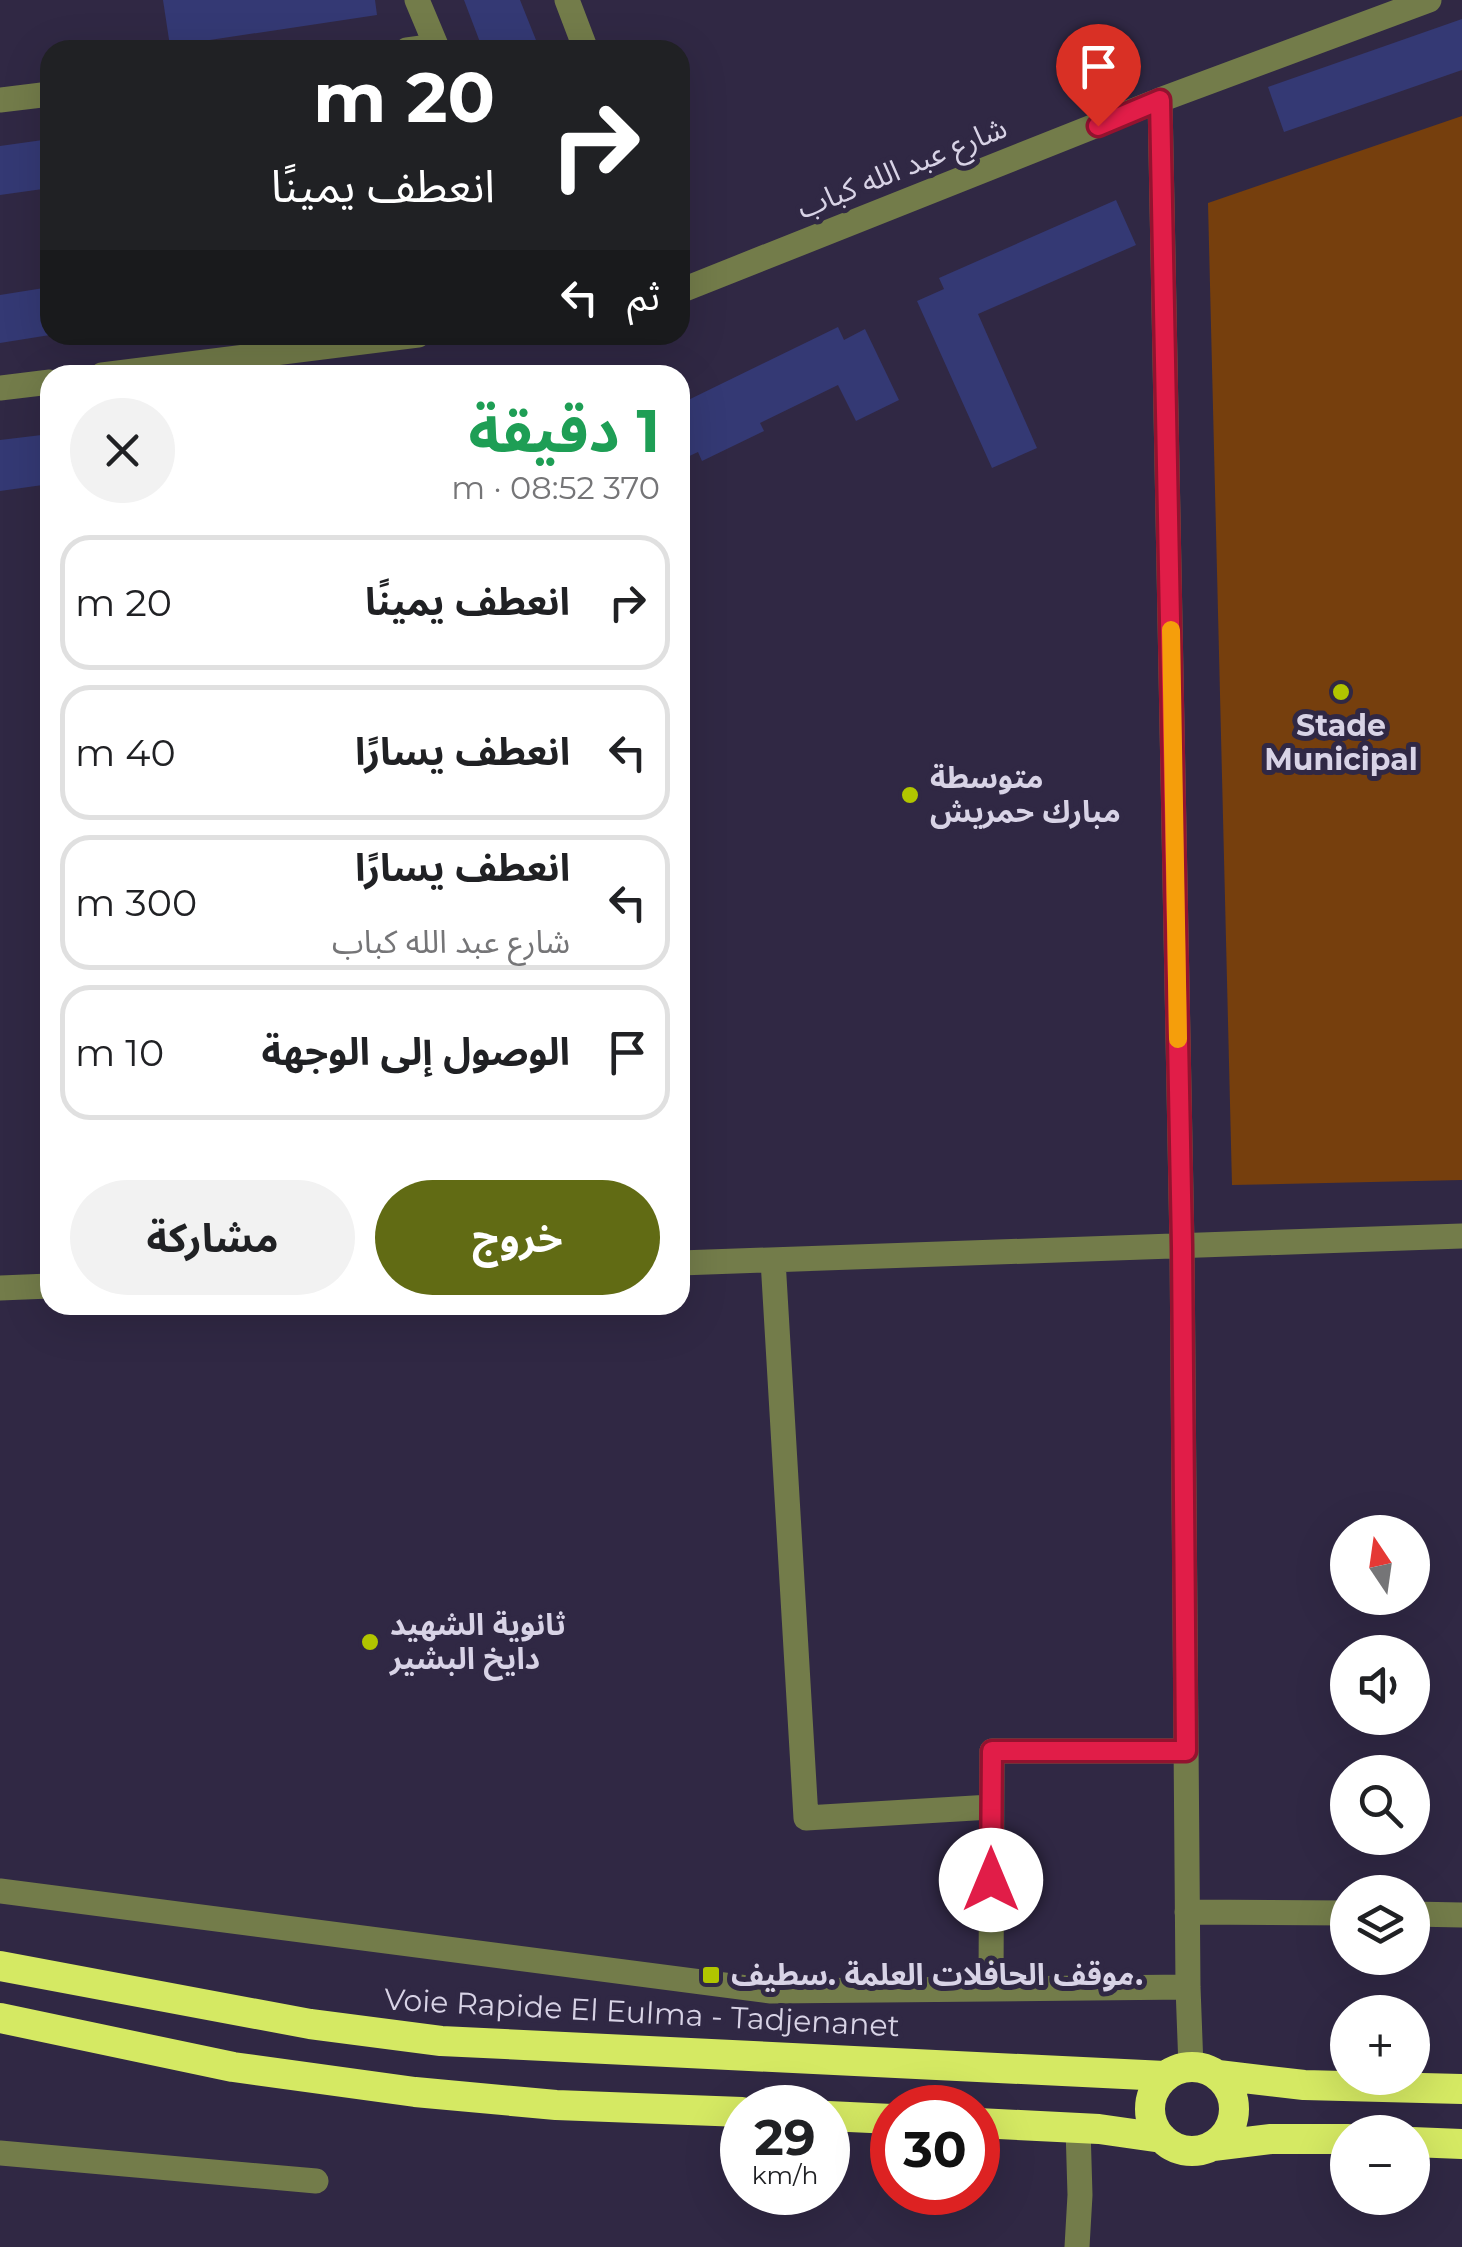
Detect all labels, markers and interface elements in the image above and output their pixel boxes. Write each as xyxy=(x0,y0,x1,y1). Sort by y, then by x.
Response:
pin xyxy=(1056,24,1141,127)
icon: arrive xyxy=(1071,39,1126,94)
text: 20 m xyxy=(313,54,495,140)
icon: right xyxy=(530,80,660,210)
street label: شارع عبد الله كباب xyxy=(791,109,1014,230)
text: انعطف يمينًا xyxy=(271,158,495,213)
icon: left xyxy=(552,270,607,325)
text: ثم xyxy=(627,273,660,320)
text: 1 دقيقة xyxy=(469,394,660,467)
button: close xyxy=(70,398,175,503)
text: 370 m · 08:52 xyxy=(451,468,660,507)
icon: right xyxy=(600,575,655,630)
text: انعطف يمينًا xyxy=(365,578,570,625)
text: 20 m xyxy=(75,579,172,626)
marker: Stade Municipal xyxy=(1330,681,1352,703)
place label: Stade Municipal xyxy=(1264,707,1418,778)
icon: left xyxy=(600,725,655,780)
text: انعطف يسارًا xyxy=(355,728,570,775)
text: 40 m xyxy=(75,729,176,776)
place label: متوسطة مبارك حمريش xyxy=(930,759,1121,830)
marker: متوسطة مبارك حمريش xyxy=(899,784,921,806)
text: انعطف يسارًا xyxy=(355,844,570,891)
icon: left xyxy=(600,875,655,930)
text: 300 m xyxy=(75,879,197,926)
text: شارع عبد الله كباب xyxy=(332,922,570,961)
icon: arrive xyxy=(600,1025,655,1080)
text: الوصول إلى الوجهة xyxy=(262,1028,570,1075)
text: 10 m xyxy=(75,1029,164,1076)
button: مشاركة xyxy=(70,1180,355,1295)
button: خروج xyxy=(375,1180,660,1295)
north arrow xyxy=(1330,1515,1430,1615)
map controls xyxy=(1330,1515,1430,2215)
place label: ثانوية الشهيد دايخ البشير xyxy=(388,1606,566,1681)
marker: ثانوية الشهيد دايخ البشير xyxy=(359,1631,381,1653)
button: sound xyxy=(1330,1635,1430,1735)
button: search xyxy=(1330,1755,1430,1855)
position arrow xyxy=(939,1828,1043,1932)
button: layers xyxy=(1330,1875,1430,1975)
place label: موقف الحافلات العلمة .سطيف. xyxy=(731,1956,1143,1993)
marker: موقف الحافلات العلمة .سطيف. xyxy=(700,1964,722,1986)
street label: Voie Rapide El Eulma - Tadjenanet xyxy=(383,1981,901,2044)
button: + xyxy=(1330,1995,1430,2095)
speed limit sign: 30 xyxy=(870,2085,1000,2215)
text: 29 xyxy=(754,2107,816,2168)
button: − xyxy=(1330,2115,1430,2215)
text: km/h xyxy=(752,2160,818,2190)

